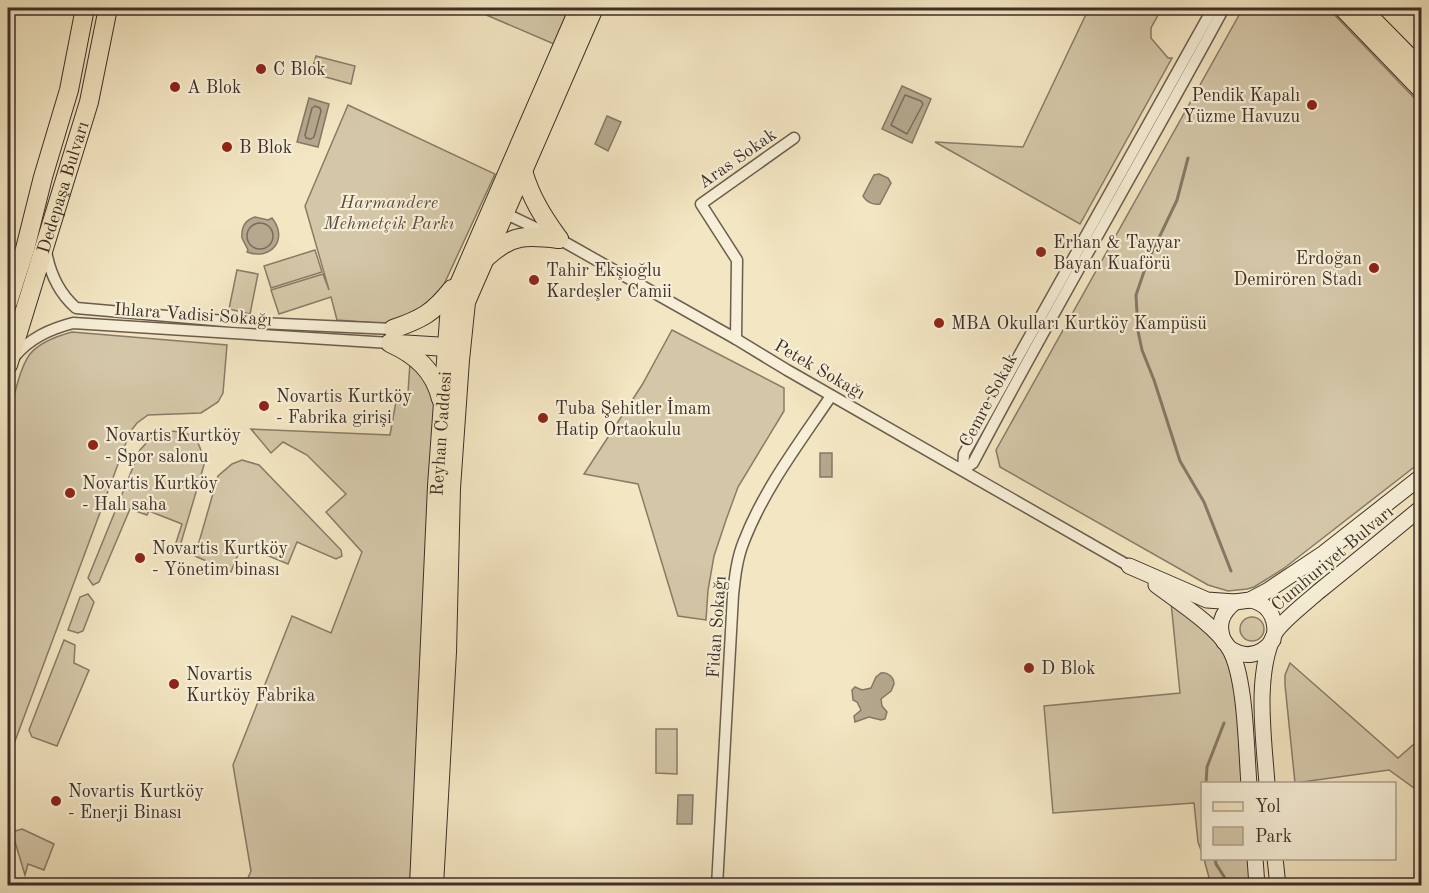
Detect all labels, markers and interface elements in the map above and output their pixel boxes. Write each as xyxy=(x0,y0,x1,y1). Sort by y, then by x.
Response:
place label: C Blok xyxy=(273,61,326,79)
marker: C Blok xyxy=(254,62,268,76)
place label: A Blok xyxy=(187,79,241,97)
marker: A Blok xyxy=(168,80,182,94)
place label: Pendik Kapalı Yüzme Havuzu xyxy=(1183,87,1300,126)
marker: Pendik Kapalı Yüzme Havuzu xyxy=(1305,98,1319,112)
street label: Dedepaşa Bulvarı xyxy=(35,119,93,256)
street label: Aras Sokak xyxy=(695,125,780,192)
place label: B Blok xyxy=(239,139,292,157)
marker: B Blok xyxy=(220,140,234,154)
park label: Harmandere Mehmetçik Parkı xyxy=(322,194,455,233)
place label: Erhan & Tayyar Bayan Kuaförü xyxy=(1053,234,1181,273)
marker: Erhan & Tayyar Bayan Kuaförü xyxy=(1034,245,1048,259)
place label: Erdoğan Demirören Stadı xyxy=(1233,250,1362,289)
marker: Erdoğan Demirören Stadı xyxy=(1367,261,1381,275)
place label: Tahir Ekşioğlu Kardeşler Camii xyxy=(546,262,672,301)
marker: Tahir Ekşioğlu Kardeşler Camii xyxy=(527,273,541,287)
street label: Ihlara Vadisi Sokağı xyxy=(113,301,273,330)
place label: MBA Okulları Kurtköy Kampüsü xyxy=(951,315,1207,333)
marker: MBA Okulları Kurtköy Kampüsü xyxy=(932,316,946,330)
street label: Petek Sokağı xyxy=(771,337,868,403)
street label: Cemre Sokak xyxy=(957,351,1021,450)
street label: Reyhan Caddesi xyxy=(429,371,455,496)
place label: Novartis Kurtköy - Fabrika girişi xyxy=(276,388,412,427)
place label: Tuba Şehitler İmam Hatip Ortaokulu xyxy=(555,397,711,439)
marker: Novartis Kurtköy - Fabrika girişi xyxy=(257,399,271,413)
marker: Tuba Şehitler İmam Hatip Ortaokulu xyxy=(536,411,550,425)
place label: Novartis Kurtköy - Spor salonu xyxy=(105,427,241,466)
marker: Novartis Kurtköy - Spor salonu xyxy=(86,438,100,452)
place label: Novartis Kurtköy - Halı saha xyxy=(82,475,218,514)
marker: Novartis Kurtköy - Halı saha xyxy=(63,486,77,500)
street label: Cumhuriyet Bulvarı xyxy=(1268,503,1397,615)
place label: Novartis Kurtköy - Yönetim binası xyxy=(152,540,288,579)
marker: Novartis Kurtköy - Yönetim binası xyxy=(133,551,147,565)
street label: Fidan Sokağı xyxy=(704,575,730,679)
place label: D Blok xyxy=(1041,660,1096,678)
marker: D Blok xyxy=(1022,661,1036,675)
place label: Novartis Kurtköy Fabrika xyxy=(186,666,315,705)
marker: Novartis Kurtköy Fabrika xyxy=(167,677,181,691)
legend xyxy=(1201,782,1396,860)
place label: Novartis Kurtköy - Enerji Binası xyxy=(68,783,204,822)
marker: Novartis Kurtköy - Enerji Binası xyxy=(49,794,63,808)
text: Yol xyxy=(1255,798,1281,816)
text: Park xyxy=(1255,828,1292,846)

